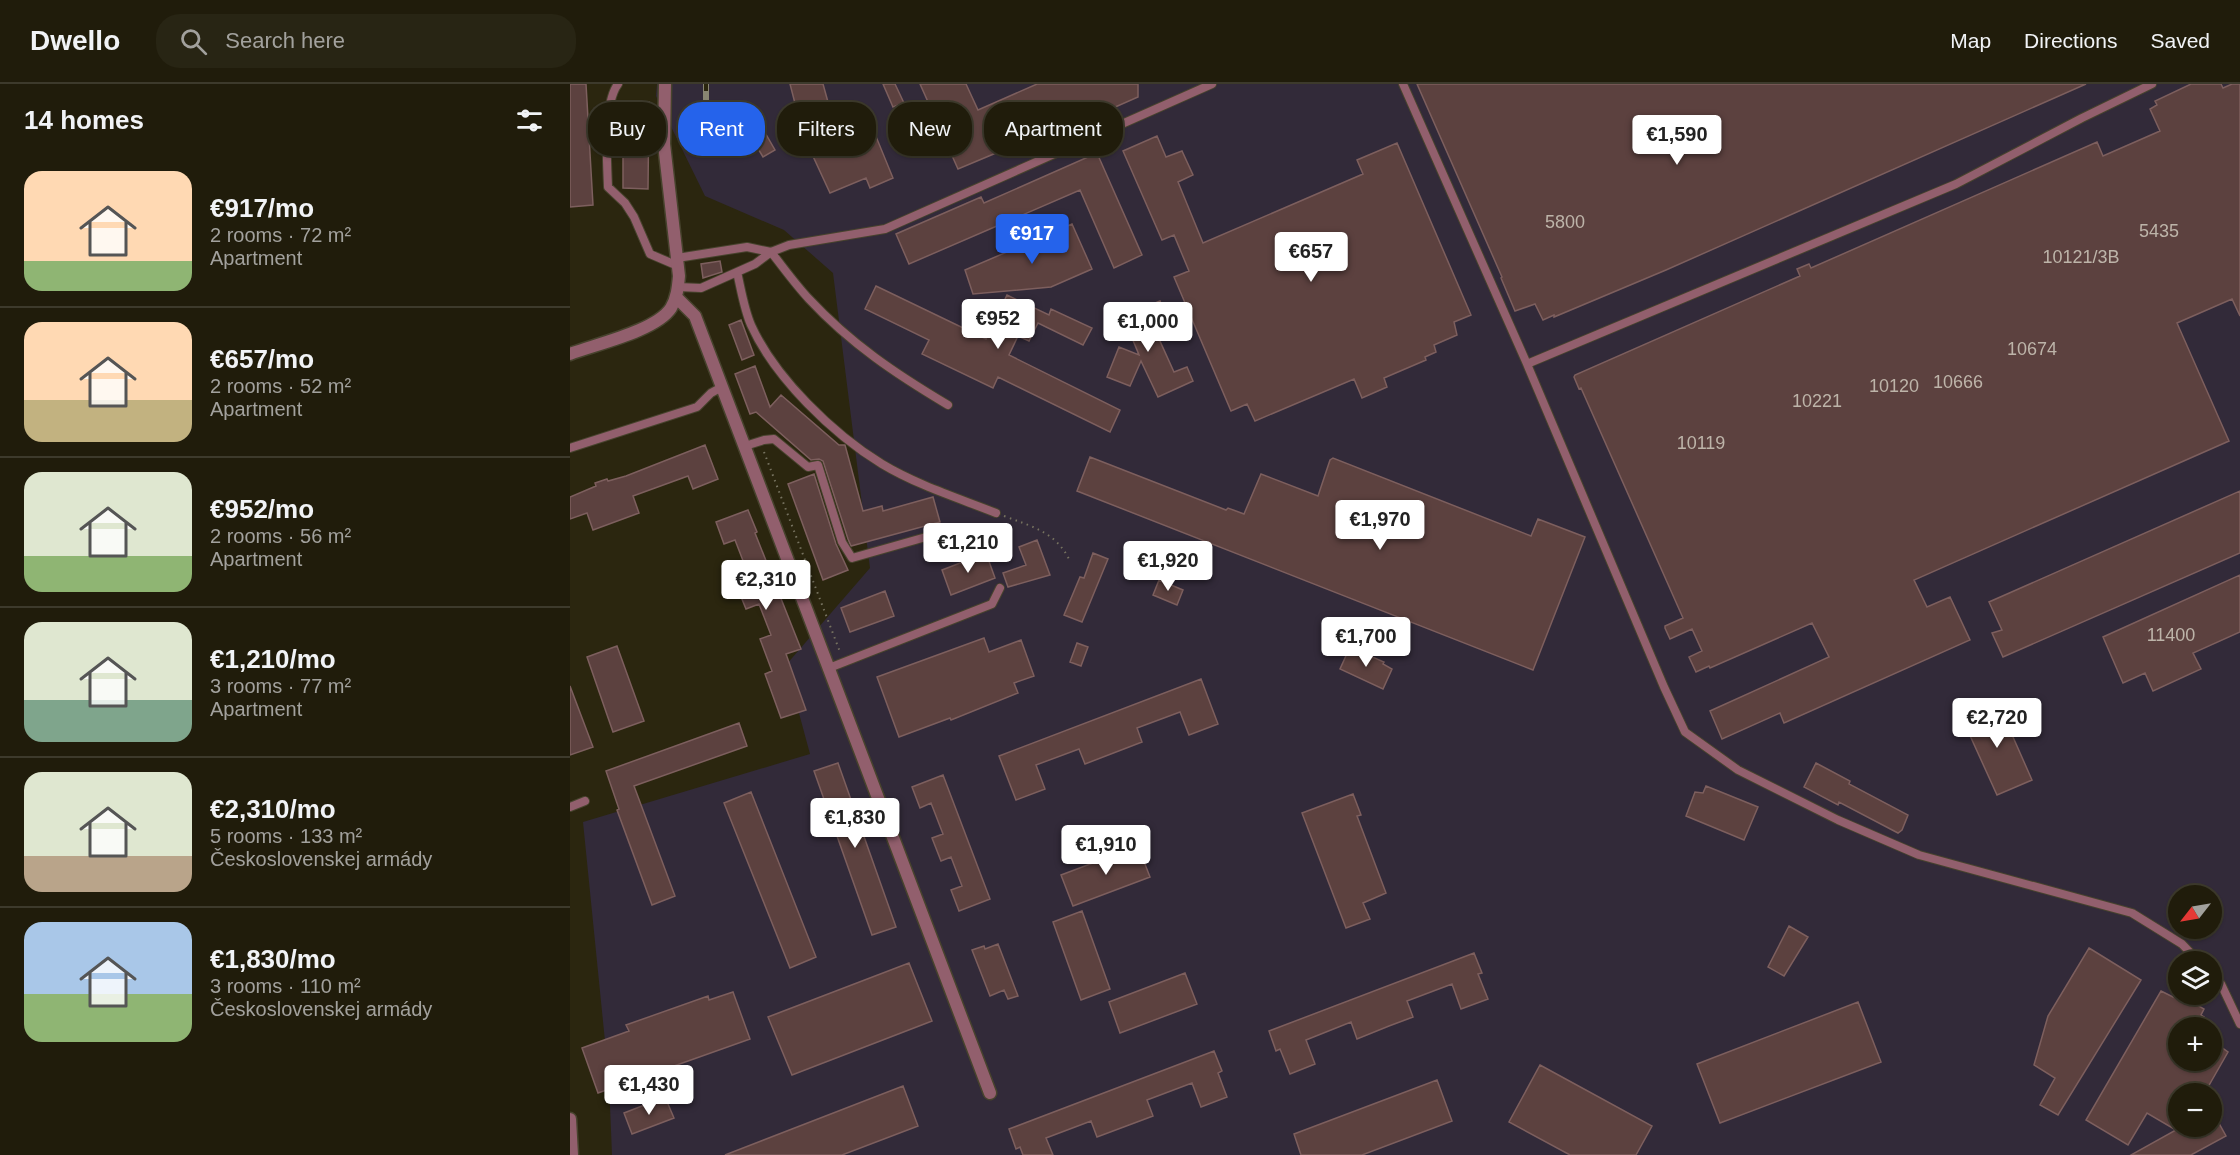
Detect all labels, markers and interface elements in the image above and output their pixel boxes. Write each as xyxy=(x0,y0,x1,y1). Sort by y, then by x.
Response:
search box xyxy=(156,14,576,68)
text: Dwello xyxy=(30,25,120,56)
icon: search xyxy=(177,25,210,58)
text: Search here xyxy=(225,28,345,53)
text: Map xyxy=(1950,29,1991,52)
text: Directions xyxy=(2024,29,2117,52)
text: Saved xyxy=(2150,29,2210,52)
chip: Buy xyxy=(588,102,666,156)
chip: Rent xyxy=(678,102,765,156)
chip: Filters xyxy=(777,102,876,156)
chip: New xyxy=(888,102,972,156)
chip: Apartment xyxy=(984,102,1123,156)
icon: filters xyxy=(513,104,546,137)
text: 14 homes xyxy=(24,105,144,135)
pin: €1,590 xyxy=(1628,115,1726,166)
text: €1,590 xyxy=(1646,123,1708,145)
text: €917/mo xyxy=(210,193,314,223)
icon: home xyxy=(72,195,144,267)
house number: 5800 xyxy=(1545,212,1585,232)
pin: €917 xyxy=(996,214,1068,265)
house number: 5435 xyxy=(2139,221,2179,241)
text: €917 xyxy=(1010,222,1054,244)
text: 2 rooms · 72 m² xyxy=(210,224,351,246)
pin: €657 xyxy=(1275,232,1347,283)
text: €657 xyxy=(1289,240,1333,262)
text: Apartment xyxy=(210,247,302,269)
house number: 10121/3B xyxy=(2042,247,2120,267)
pin: €952 xyxy=(962,299,1034,350)
pin: €1,000 xyxy=(1099,302,1197,353)
text: €952 xyxy=(976,307,1020,329)
text: €1,000 xyxy=(1117,310,1179,332)
house number: 10674 xyxy=(2007,339,2057,359)
text: €657/mo xyxy=(210,344,314,374)
icon: home xyxy=(72,346,144,418)
house number: 10666 xyxy=(1933,372,1983,392)
text: 2 rooms · 52 m² xyxy=(210,375,351,397)
house number: 10120 xyxy=(1869,376,1919,396)
house number: 10221 xyxy=(1792,391,1842,411)
text: Apartment xyxy=(210,398,302,420)
house number: 10119 xyxy=(1677,433,1725,453)
text: €952/mo xyxy=(210,494,314,524)
icon: home xyxy=(72,496,144,568)
pin: €1,970 xyxy=(1331,500,1429,551)
text: €1,970 xyxy=(1349,508,1411,530)
pin: €1,210 xyxy=(919,523,1017,574)
text: 2 rooms · 56 m² xyxy=(210,525,351,547)
text: €1,210 xyxy=(937,531,999,553)
pin: €1,920 xyxy=(1119,541,1217,592)
text: Apartment xyxy=(210,548,302,570)
text: €1,920 xyxy=(1137,549,1199,571)
pin: €2,310 xyxy=(717,560,815,611)
text: €2,310 xyxy=(735,568,797,590)
pin: €1,700 xyxy=(1317,617,1415,668)
text: €1,700 xyxy=(1335,625,1397,647)
house number: 11400 xyxy=(2147,625,2195,645)
text: €1,210/mo xyxy=(210,644,336,674)
icon: home xyxy=(72,646,144,718)
text: 3 rooms · 77 m² xyxy=(210,675,351,697)
text: Apartment xyxy=(210,698,302,720)
pin: €2,720 xyxy=(1948,698,2046,749)
text: €2,720 xyxy=(1966,706,2028,728)
text: €2,310/mo xyxy=(210,794,336,824)
icon: home xyxy=(72,796,144,868)
pin: €1,830 xyxy=(806,798,904,849)
text: €1,830 xyxy=(824,806,886,828)
text: 5 rooms · 133 m² xyxy=(210,825,362,847)
pin: €1,910 xyxy=(1057,825,1155,876)
text: €1,910 xyxy=(1075,833,1137,855)
text: Československej armády xyxy=(210,848,432,870)
north arrow xyxy=(2168,885,2222,939)
map controls xyxy=(2168,885,2222,1137)
text: €1,830/mo xyxy=(210,944,336,974)
icon: home xyxy=(72,946,144,1018)
button: layers xyxy=(2168,951,2222,1005)
text: 3 rooms · 110 m² xyxy=(210,975,361,997)
text: Československej armády xyxy=(210,998,432,1020)
button: + xyxy=(2168,1017,2222,1071)
pin: €1,430 xyxy=(600,1065,698,1116)
text: €1,430 xyxy=(618,1073,680,1095)
button: − xyxy=(2168,1083,2222,1137)

